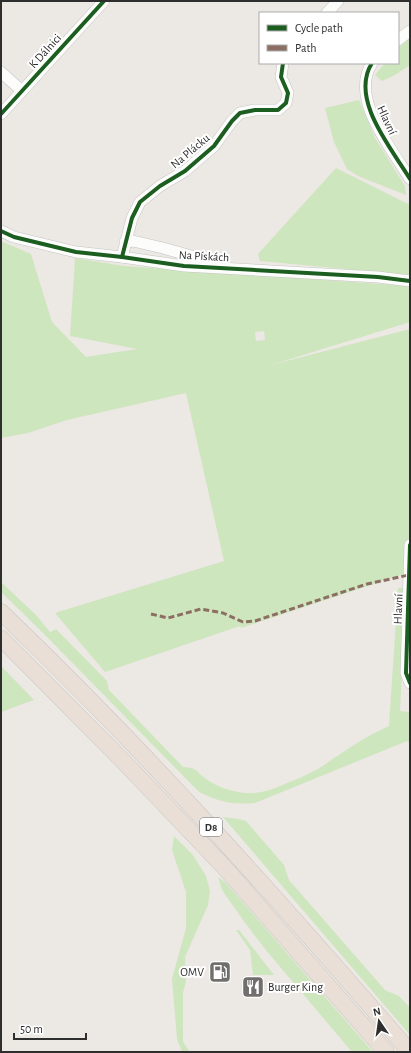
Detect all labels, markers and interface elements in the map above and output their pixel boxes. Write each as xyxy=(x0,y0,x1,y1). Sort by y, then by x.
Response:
legend xyxy=(259,12,399,64)
text: Cycle path xyxy=(295,22,343,35)
street label: K Dálnici xyxy=(27,32,63,70)
text: Path xyxy=(295,42,317,54)
street label: Hlavní xyxy=(375,104,399,137)
street label: Na Plácku xyxy=(168,131,212,171)
street label: Na Pískách xyxy=(178,249,230,263)
street label: Hlavní xyxy=(391,593,405,625)
road number: D8 xyxy=(200,818,222,836)
fuel station icon: OMV xyxy=(207,959,233,985)
place label: OMV xyxy=(180,966,204,978)
restaurant icon: Burger King xyxy=(240,974,266,1000)
place label: Burger King xyxy=(268,981,323,993)
north arrow xyxy=(359,1001,399,1041)
text: N xyxy=(372,1006,382,1018)
scale bar xyxy=(14,1015,86,1041)
text: 50 m xyxy=(20,1023,43,1035)

